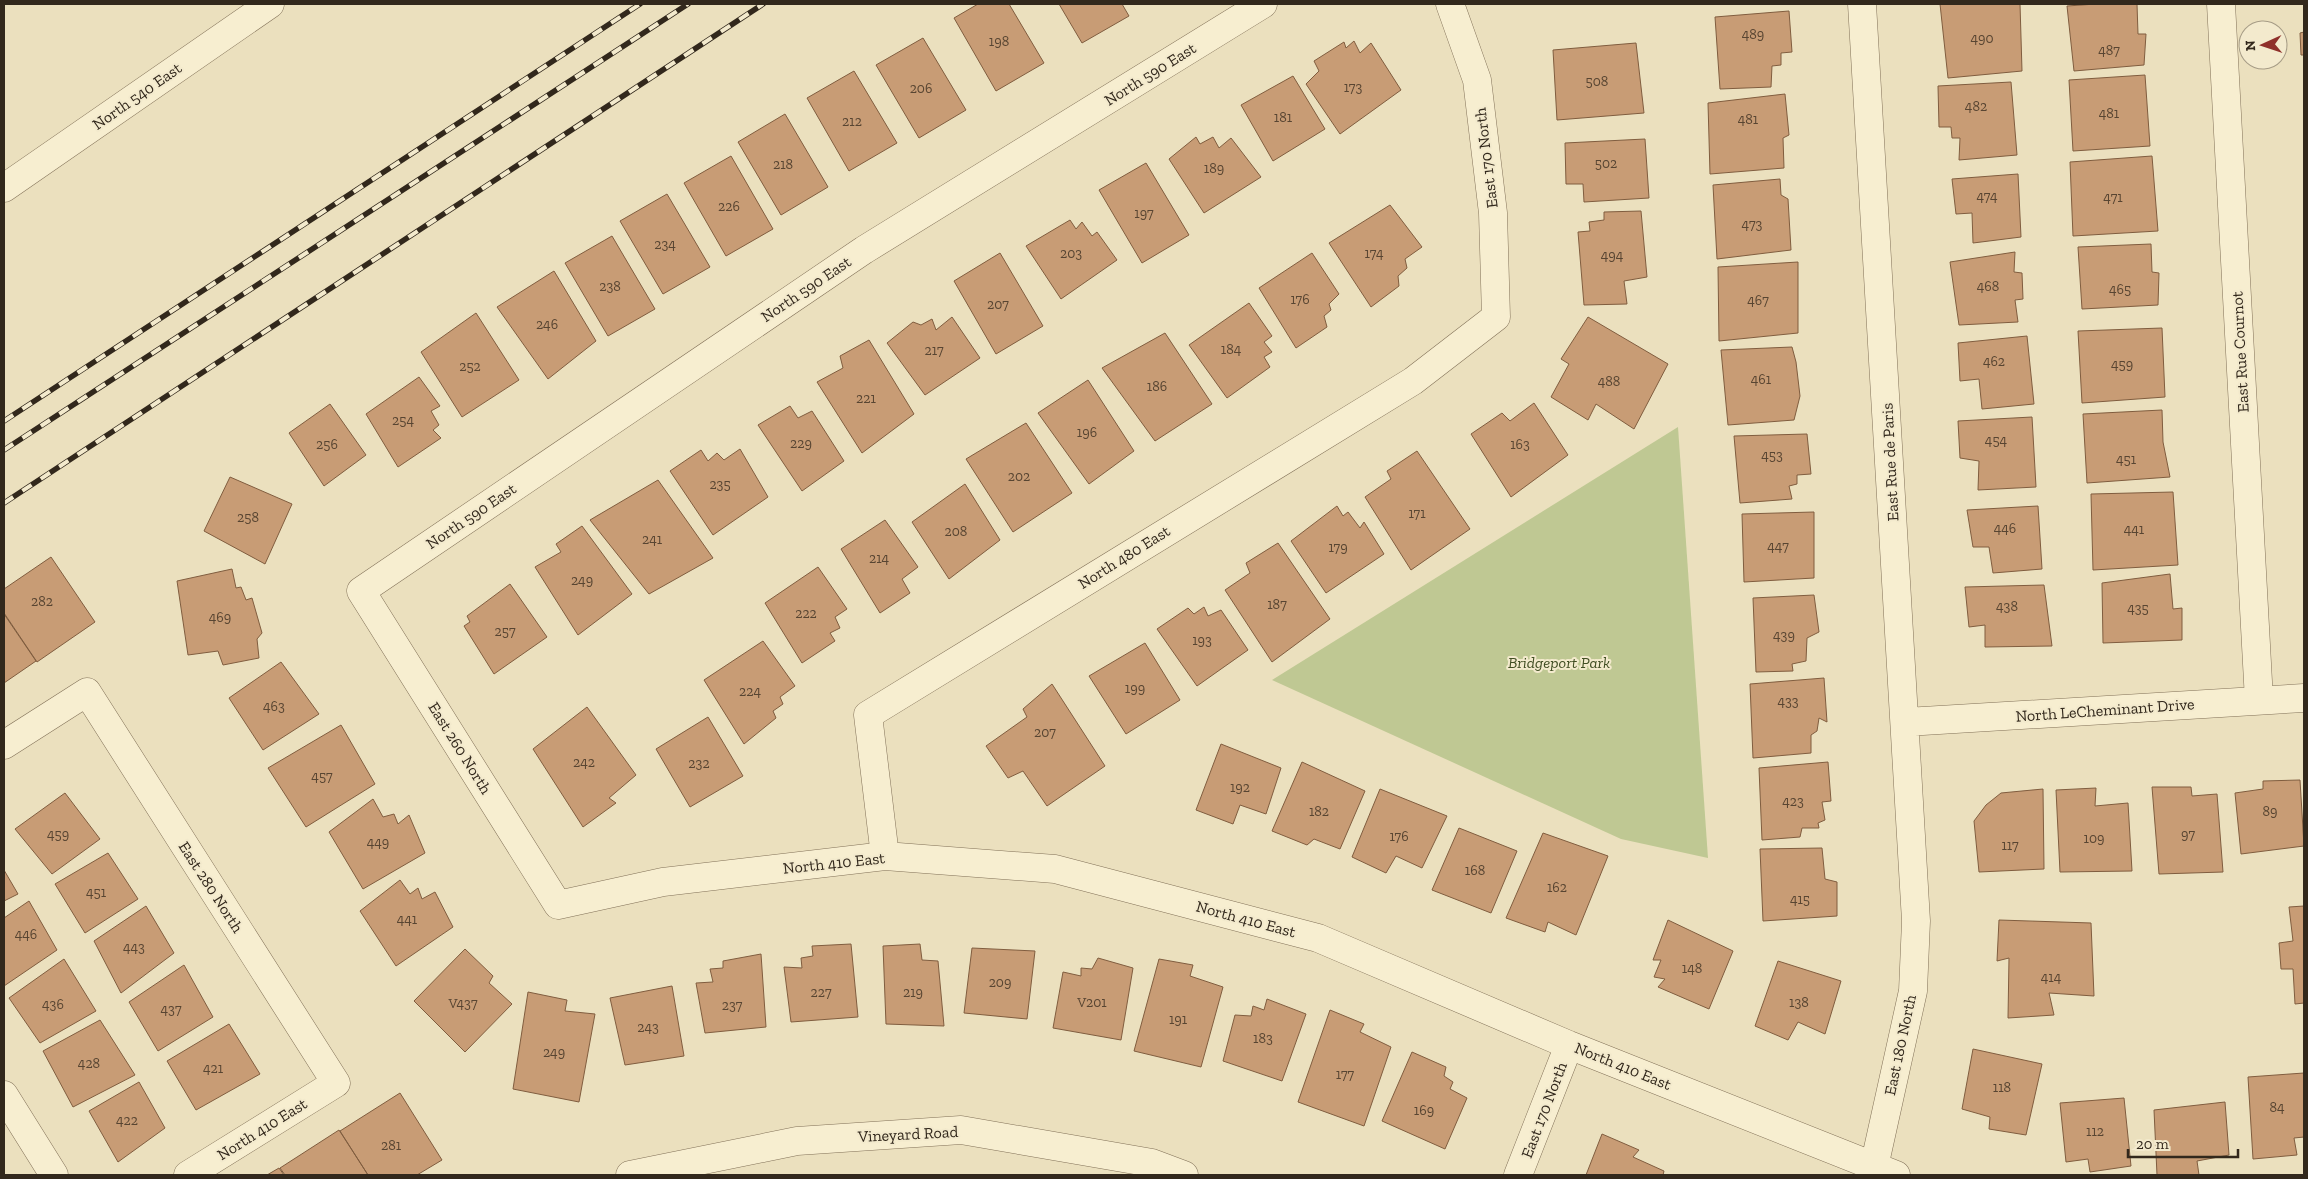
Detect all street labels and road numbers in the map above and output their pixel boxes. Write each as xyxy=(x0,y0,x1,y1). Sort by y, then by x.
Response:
street label: North 590 East xyxy=(1101,38,1199,110)
street label: North 540 East xyxy=(89,58,185,134)
street label: East 170 North xyxy=(1470,107,1502,209)
street label: North 590 East xyxy=(757,252,855,326)
street label: East Rue Cournot xyxy=(2227,291,2253,413)
street label: East Rue de Paris xyxy=(1877,402,1903,522)
street label: North 590 East xyxy=(422,479,520,553)
street label: North 480 East xyxy=(1074,521,1174,593)
street label: North LeCheminant Drive xyxy=(2015,694,2195,726)
street label: East 260 North xyxy=(424,699,496,797)
street label: East 280 North xyxy=(175,838,247,936)
street label: North 410 East xyxy=(782,848,886,878)
street label: North 410 East xyxy=(1194,897,1298,941)
street label: East 180 North xyxy=(1880,993,1920,1097)
street label: North 410 East xyxy=(1572,1038,1674,1094)
street label: East 170 North xyxy=(1517,1059,1571,1161)
street label: North 410 East xyxy=(214,1094,311,1164)
street label: Vineyard Road xyxy=(856,1122,959,1146)

